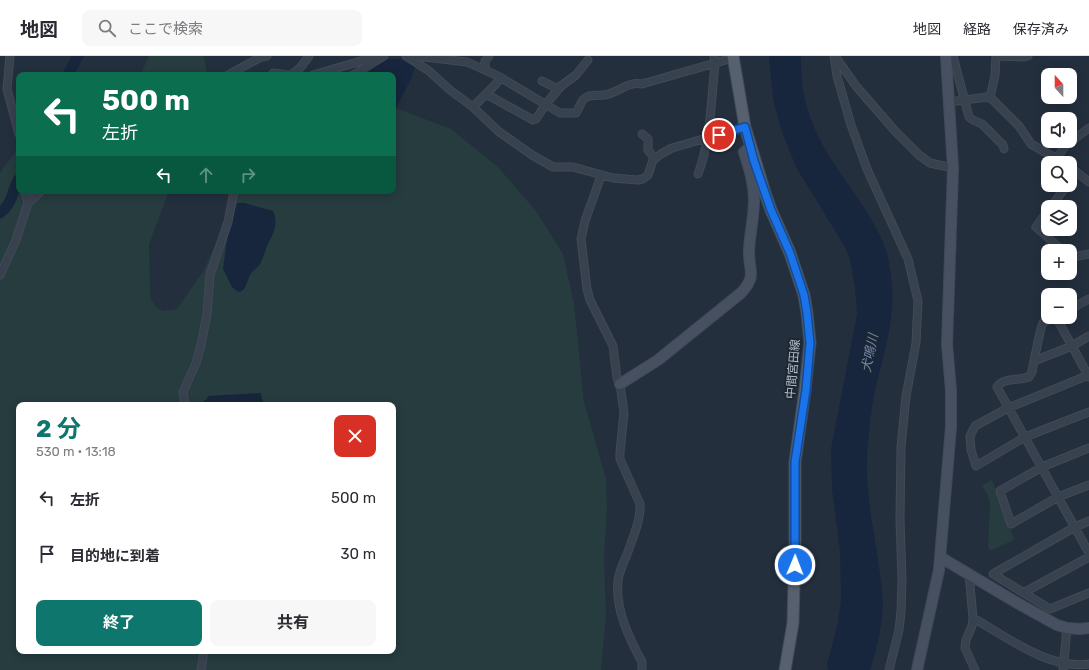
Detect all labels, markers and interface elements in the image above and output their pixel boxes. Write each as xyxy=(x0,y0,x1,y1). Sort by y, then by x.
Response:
search box xyxy=(82,10,362,46)
icon: search xyxy=(96,17,118,39)
text: 地図 xyxy=(20,18,58,41)
text: ここで検索 xyxy=(128,20,203,38)
text: 地図 xyxy=(913,21,941,38)
text: 経路 xyxy=(963,21,991,38)
text: 保存済み xyxy=(1013,21,1069,38)
north arrow xyxy=(1041,68,1077,104)
map controls xyxy=(1041,68,1077,324)
text: 500 m xyxy=(102,84,190,117)
icon: left xyxy=(36,88,88,140)
button: sound xyxy=(1041,112,1077,148)
pin xyxy=(702,118,736,152)
text: 左折 xyxy=(102,122,138,144)
icon: arrive xyxy=(708,124,730,146)
button: search xyxy=(1041,156,1077,192)
icon: left xyxy=(153,164,175,186)
icon: ahead xyxy=(195,164,217,186)
icon: right xyxy=(237,164,259,186)
button: layers xyxy=(1041,200,1077,236)
button: + xyxy=(1041,244,1077,280)
button: − xyxy=(1041,288,1077,324)
water label: 犬鳴川 xyxy=(858,331,881,374)
street label: 中間宮田線 xyxy=(783,338,803,400)
text: 2 分 xyxy=(36,415,81,443)
button: close xyxy=(334,415,376,457)
text: 530 m · 13:18 xyxy=(36,444,116,459)
icon: left xyxy=(36,487,58,509)
text: 500 m xyxy=(331,489,376,507)
text: 左折 xyxy=(70,491,100,509)
icon: arrive xyxy=(36,543,58,565)
position arrow xyxy=(774,544,816,586)
text: 30 m xyxy=(340,545,376,563)
text: 目的地に到着 xyxy=(70,547,160,565)
button: 終了 xyxy=(36,600,202,646)
button: 共有 xyxy=(210,600,376,646)

